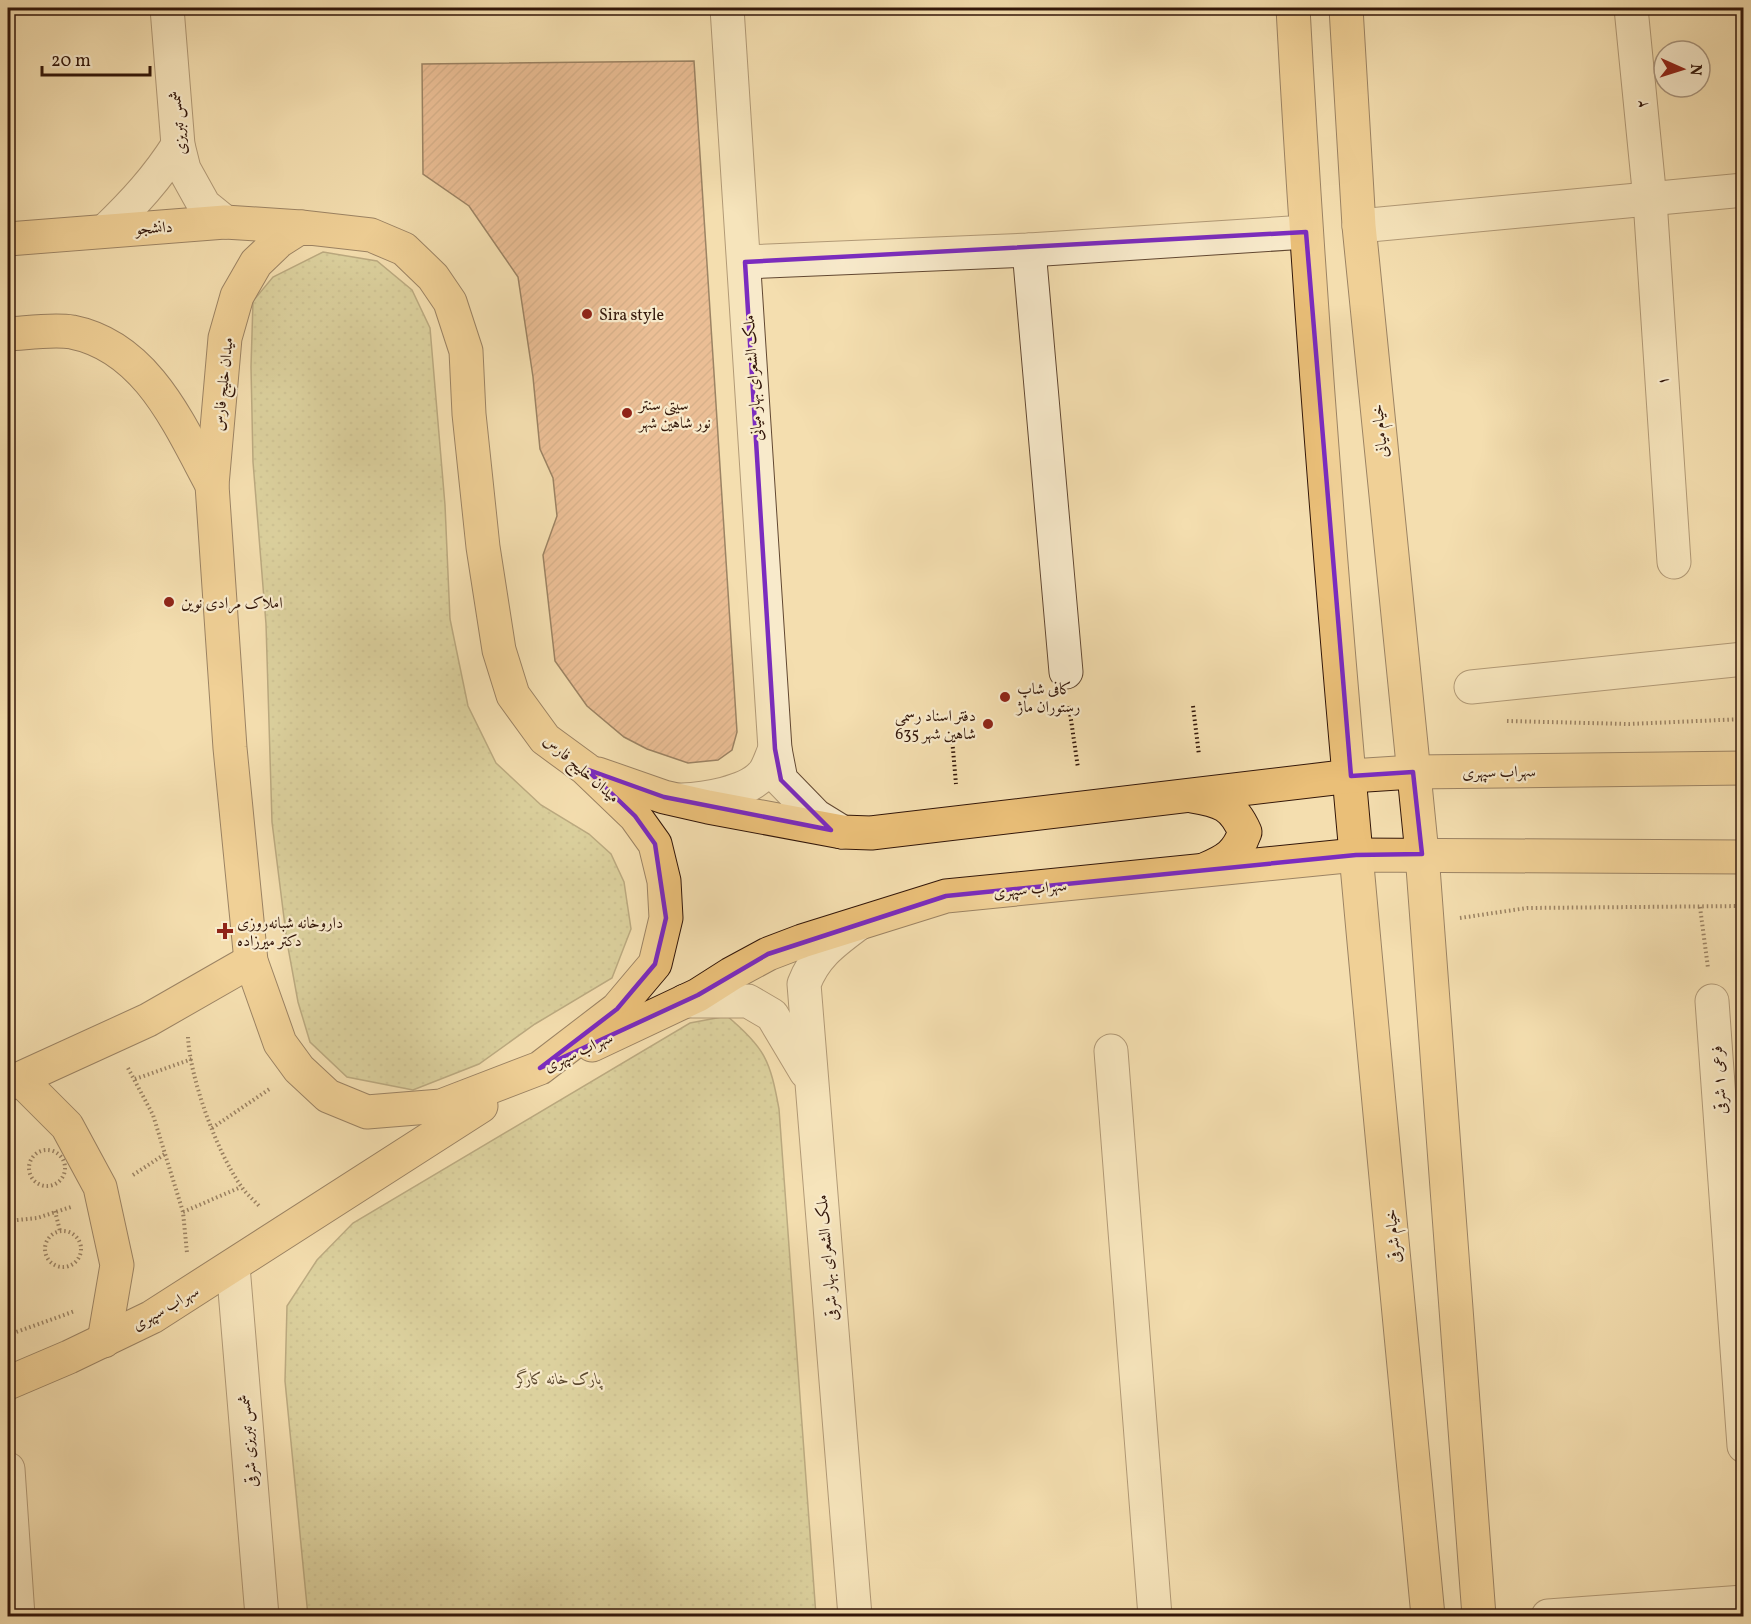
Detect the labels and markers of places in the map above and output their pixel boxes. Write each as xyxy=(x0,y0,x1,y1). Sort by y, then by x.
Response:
place label: Sira style xyxy=(599,305,664,327)
marker: Sira style xyxy=(580,307,594,321)
place label: سیتی سنتر نور شاهین شهر xyxy=(637,395,711,435)
marker: سیتی سنتر نور شاهین شهر xyxy=(620,406,634,420)
place label: املاک مرادی نوین xyxy=(181,593,283,615)
marker: املاک مرادی نوین xyxy=(162,595,176,609)
place label: کافی شاپ رستوران ماژ xyxy=(1015,679,1080,719)
marker: کافی شاپ رستوران ماژ xyxy=(998,690,1012,704)
place label: دفتر اسناد رسمی 635 شاهین شهر xyxy=(895,706,976,746)
marker: دفتر اسناد رسمی 635 شاهین شهر xyxy=(981,717,995,731)
place label: داروخانه شبانه‌روزی دکتر میرزاده xyxy=(237,913,343,953)
marker: داروخانه شبانه‌روزی دکتر میرزاده xyxy=(218,924,232,938)

